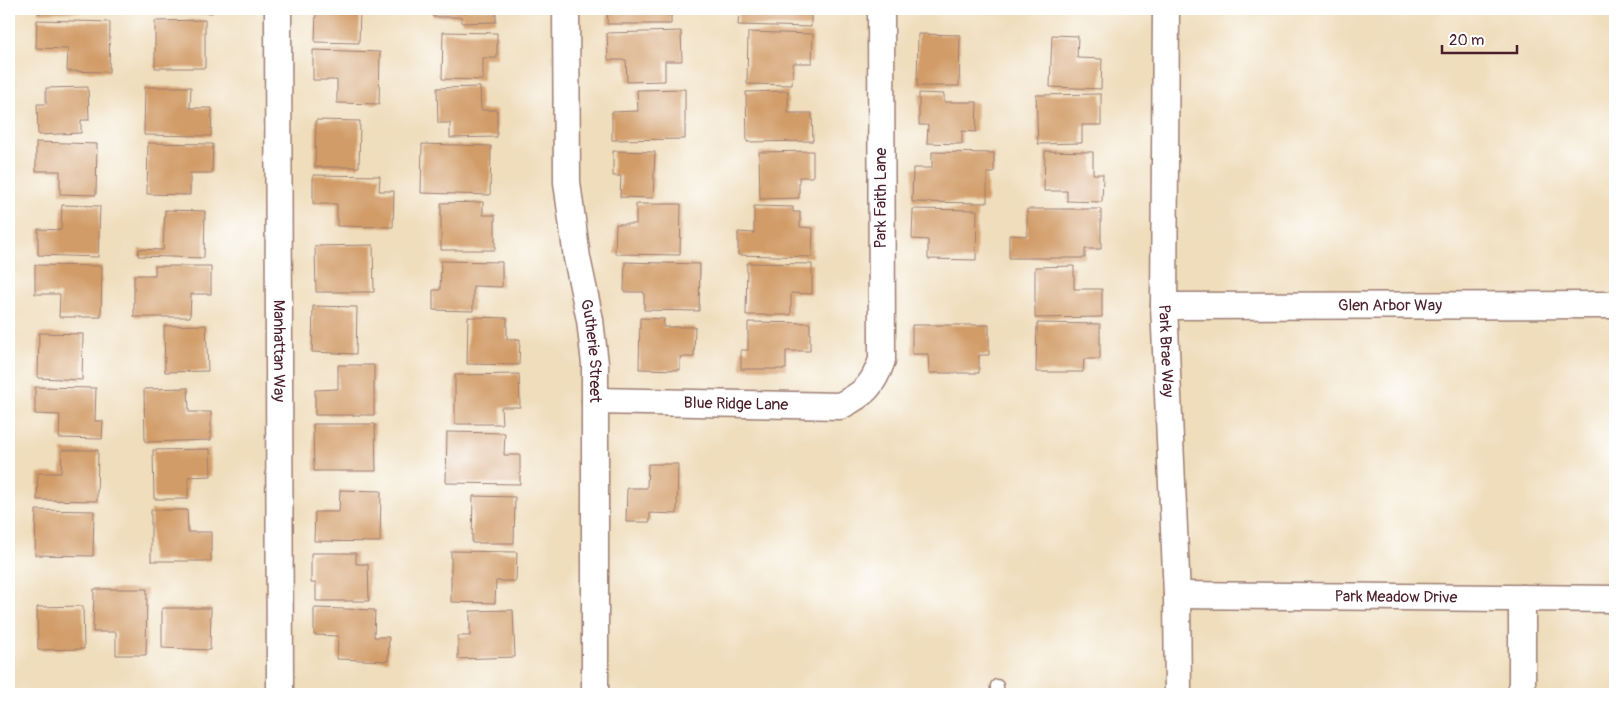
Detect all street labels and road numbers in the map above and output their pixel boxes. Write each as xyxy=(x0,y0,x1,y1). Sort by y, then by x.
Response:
street label: Park Faith Lane xyxy=(871,147,891,248)
street label: Glen Arbor Way xyxy=(1338,295,1442,316)
street label: Gutherie Street xyxy=(576,297,605,403)
street label: Manhattan Way xyxy=(269,300,289,402)
street label: Park Brae Way xyxy=(1154,304,1178,398)
street label: Blue Ridge Lane xyxy=(683,393,789,415)
street label: Park Meadow Drive xyxy=(1334,586,1458,608)

